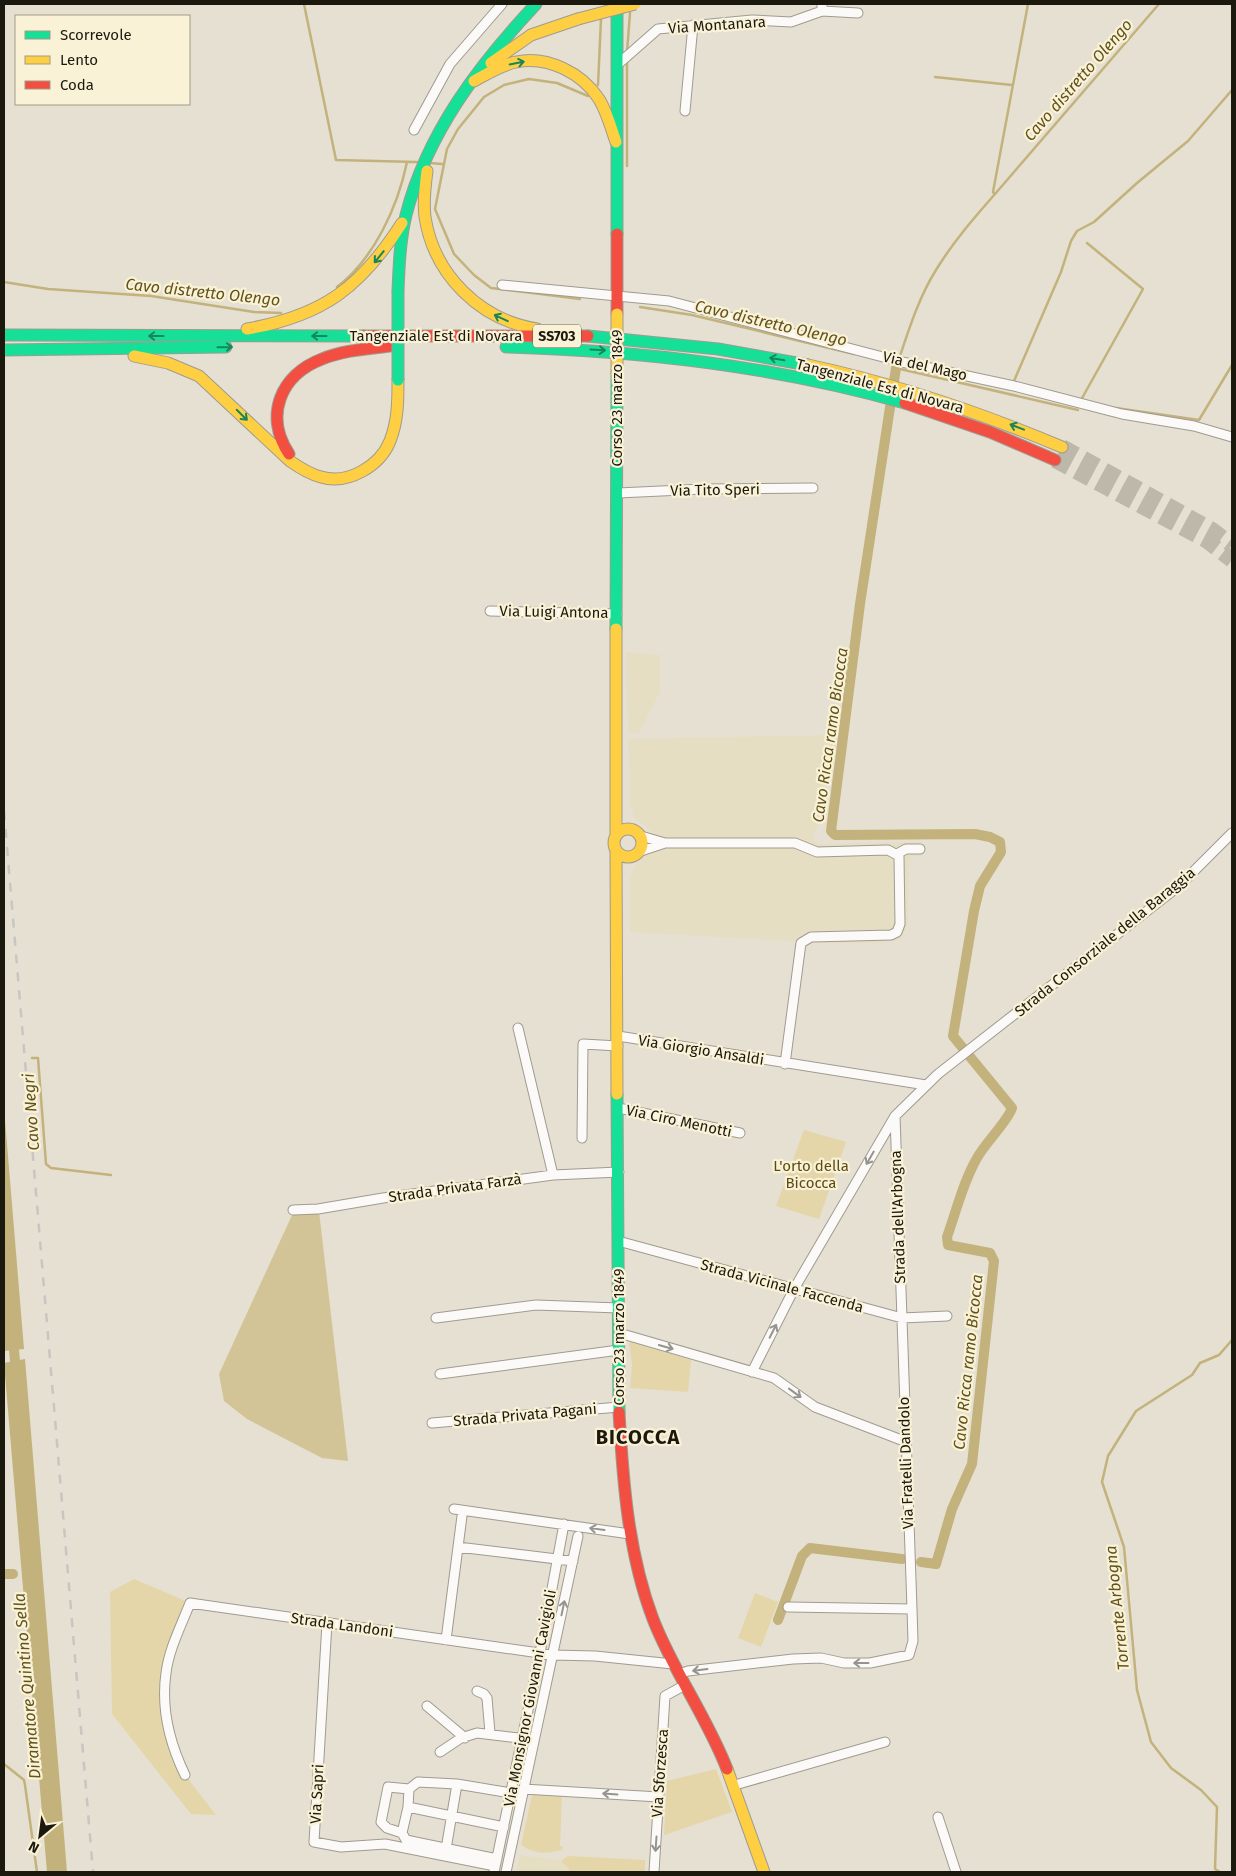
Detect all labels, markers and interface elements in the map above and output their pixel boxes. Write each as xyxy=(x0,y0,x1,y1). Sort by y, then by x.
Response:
street label: Via Montanara xyxy=(668,13,766,37)
legend xyxy=(15,15,190,105)
water label: Cavo distretto Olengo xyxy=(1020,15,1136,145)
text: Scorrevole xyxy=(60,26,132,44)
text: Lento xyxy=(60,51,98,69)
one-way arrow xyxy=(508,58,524,68)
text: Coda xyxy=(60,76,94,94)
one-way arrow xyxy=(373,250,384,263)
water label: Cavo distretto Olengo xyxy=(125,274,281,310)
water label: Cavo distretto Olengo xyxy=(693,296,849,350)
one-way arrow xyxy=(494,312,509,322)
road number: SS703 xyxy=(533,324,581,348)
street label: Tangenziale Est di Novara xyxy=(350,327,522,345)
street label: Corso 23 marzo 1849 xyxy=(608,329,626,467)
one-way arrow xyxy=(148,331,164,341)
one-way arrow xyxy=(311,331,327,341)
one-way arrow xyxy=(217,342,233,352)
one-way arrow xyxy=(590,345,606,354)
street label: Via del Mago xyxy=(881,348,969,384)
one-way arrow xyxy=(769,353,785,363)
street label: Tangenziale Est di Novara xyxy=(794,355,966,417)
one-way arrow xyxy=(235,409,248,421)
one-way arrow xyxy=(1010,422,1025,431)
street label: Via Tito Speri xyxy=(670,480,760,500)
street label: Via Luigi Antona xyxy=(499,602,609,622)
water label: Cavo Ricca ramo Bicocca xyxy=(808,646,852,824)
street label: Strada Consorziale della Baraggia xyxy=(1011,864,1199,1020)
street label: Via Giorgio Ansaldi xyxy=(637,1031,765,1069)
water label: Cavo Negri xyxy=(19,1072,43,1151)
street label: Via Ciro Menotti xyxy=(624,1101,734,1141)
street label: Strada dell'Arbogna xyxy=(887,1150,909,1284)
one-way arrow xyxy=(865,1151,875,1165)
park label: L'orto della Bicocca xyxy=(773,1157,849,1192)
street label: Strada Privata Farzà xyxy=(387,1170,523,1206)
street label: Strada Vicinale Faccenda xyxy=(699,1256,865,1316)
street label: Corso 23 marzo 1849 xyxy=(610,1268,628,1406)
water label: Cavo Ricca ramo Bicocca xyxy=(949,1273,987,1451)
one-way arrow xyxy=(768,1323,778,1338)
one-way arrow xyxy=(658,1342,674,1352)
one-way arrow xyxy=(788,1388,801,1399)
street label: Via Fratelli Dandolo xyxy=(895,1396,917,1530)
street label: Strada Privata Pagani xyxy=(453,1400,597,1430)
district label: BICOCCA xyxy=(596,1425,680,1449)
one-way arrow xyxy=(589,1524,605,1534)
water label: Torrente Arbogna xyxy=(1101,1545,1133,1671)
street label: Via Monsignor Giovanni Cavigioli xyxy=(500,1588,560,1808)
water label: Diramatore Quintino Sella xyxy=(9,1592,45,1780)
one-way arrow xyxy=(559,1600,568,1616)
street label: Strada Landoni xyxy=(290,1609,394,1641)
one-way arrow xyxy=(854,1658,870,1668)
one-way arrow xyxy=(692,1665,708,1675)
street label: Via Sforzesca xyxy=(648,1728,672,1818)
street label: Via Sapri xyxy=(306,1764,328,1824)
one-way arrow xyxy=(602,1789,618,1799)
north arrow xyxy=(15,1811,65,1861)
one-way arrow xyxy=(651,1836,660,1852)
text: N xyxy=(26,1837,42,1857)

